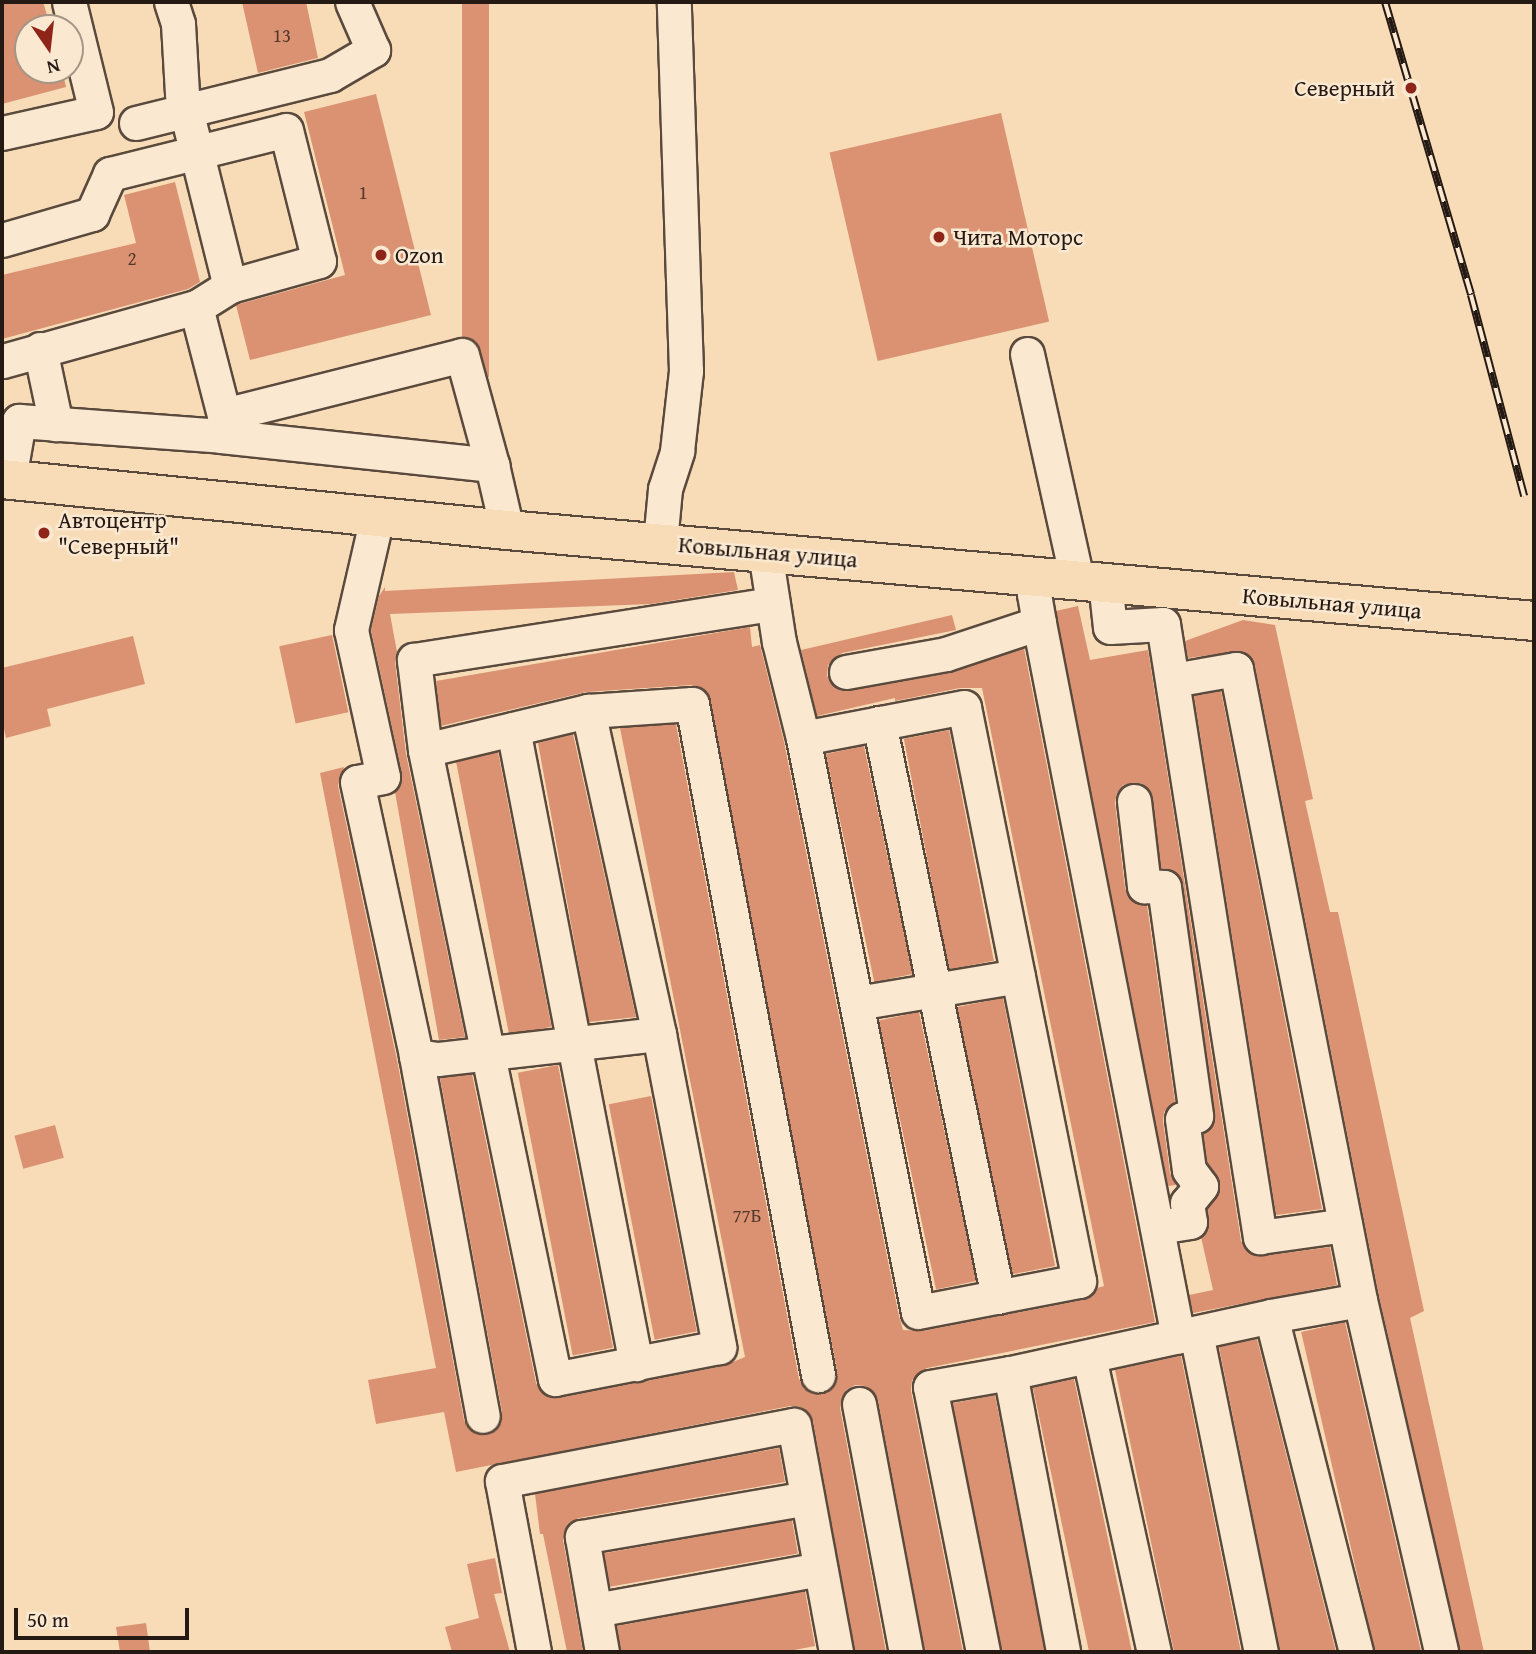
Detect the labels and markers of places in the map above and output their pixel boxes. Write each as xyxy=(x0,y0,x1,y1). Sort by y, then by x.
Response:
place label: Северный xyxy=(1294,74,1395,102)
marker: Северный xyxy=(1401,78,1421,98)
place label: Чита Моторс xyxy=(953,223,1083,251)
marker: Чита Моторс xyxy=(931,229,947,245)
place label: Ozon xyxy=(395,241,444,269)
marker: Ozon xyxy=(373,247,389,263)
place label: Автоцентр "Северный" xyxy=(58,506,179,560)
marker: Автоцентр "Северный" xyxy=(36,525,52,541)

